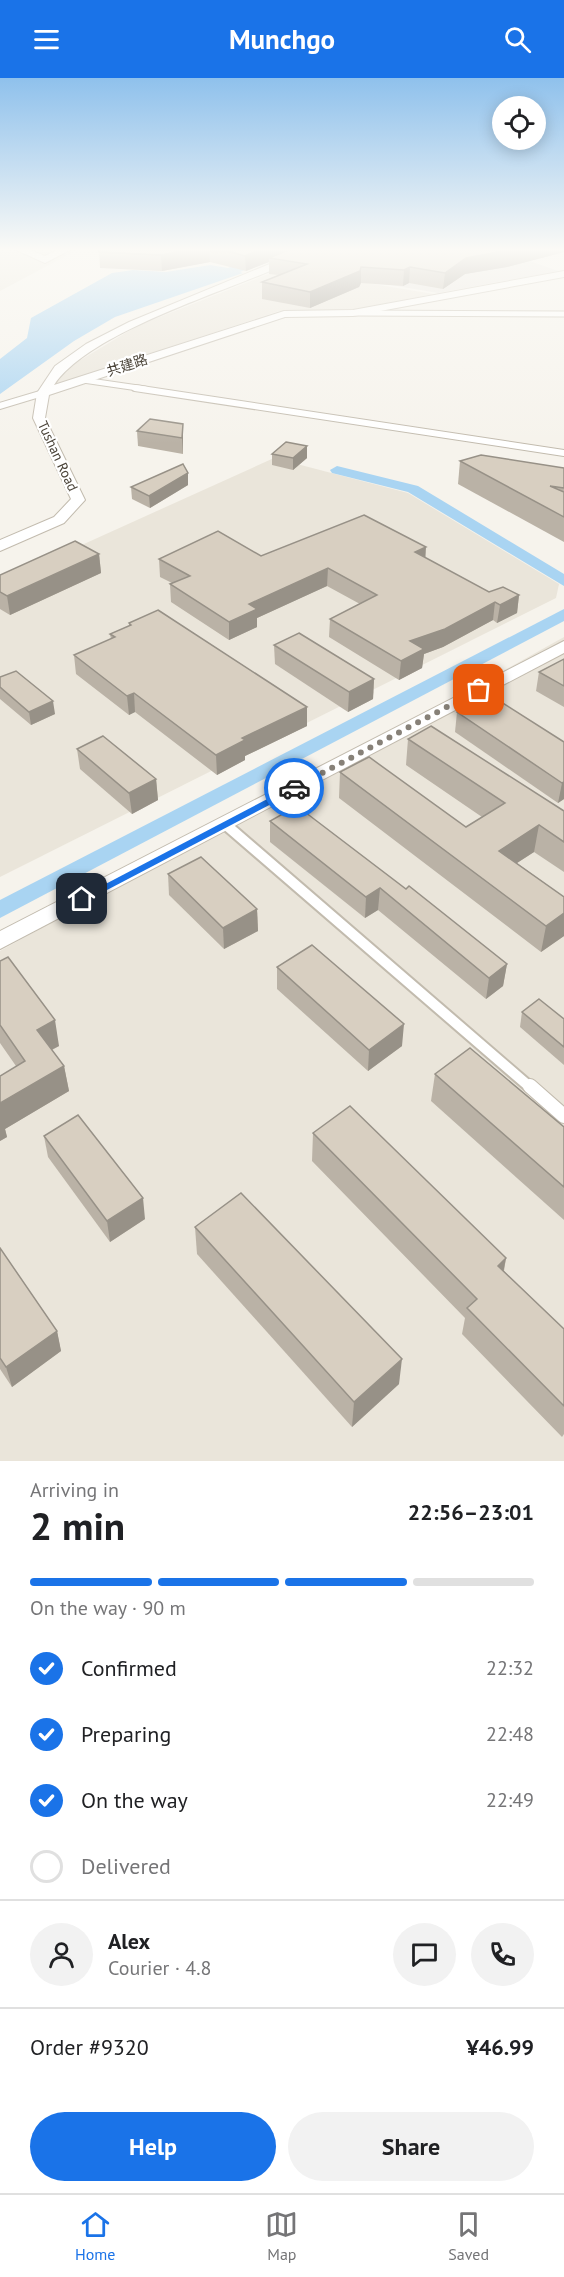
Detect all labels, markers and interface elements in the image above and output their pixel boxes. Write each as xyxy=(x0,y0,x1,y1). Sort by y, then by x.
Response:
text: Munchgo xyxy=(229,22,335,56)
icon: menu xyxy=(30,23,63,56)
icon: search xyxy=(501,23,534,56)
map controls xyxy=(492,96,546,150)
button: locate xyxy=(492,96,546,150)
street label: 共建路 xyxy=(104,350,150,380)
street label: Tushan Road xyxy=(34,418,82,494)
pin xyxy=(453,664,504,715)
icon: bag xyxy=(462,673,495,706)
courier xyxy=(264,758,324,818)
icon: car xyxy=(278,772,311,805)
pin xyxy=(56,873,107,924)
icon: home xyxy=(65,882,98,915)
text: Arriving in xyxy=(30,1477,119,1503)
text: 22:56–23:01 xyxy=(408,1498,534,1526)
text: 2 min xyxy=(30,1500,125,1551)
text: On the way · 90 m xyxy=(30,1595,186,1621)
icon: check xyxy=(30,1652,63,1685)
text: Confirmed xyxy=(81,1654,177,1682)
text: 22:32 xyxy=(486,1655,534,1681)
icon: check xyxy=(30,1718,63,1751)
text: Preparing xyxy=(81,1720,171,1748)
text: 22:48 xyxy=(486,1721,534,1747)
icon: check xyxy=(30,1784,63,1817)
text: On the way xyxy=(81,1786,188,1814)
text: 22:49 xyxy=(486,1787,534,1813)
text: Delivered xyxy=(81,1852,171,1880)
button: person xyxy=(30,1923,93,1986)
button: chat xyxy=(393,1923,456,1986)
button: phone xyxy=(471,1923,534,1986)
text: Alex xyxy=(108,1927,150,1955)
text: Courier · 4.8 xyxy=(108,1955,211,1981)
text: Order #9320 xyxy=(30,2033,149,2061)
text: ¥46.99 xyxy=(466,2033,534,2061)
button: Help xyxy=(30,2112,276,2181)
button: Share xyxy=(288,2112,534,2181)
tab: Home xyxy=(75,2208,115,2264)
tab: Map xyxy=(265,2208,298,2264)
tab: Saved xyxy=(448,2208,489,2264)

